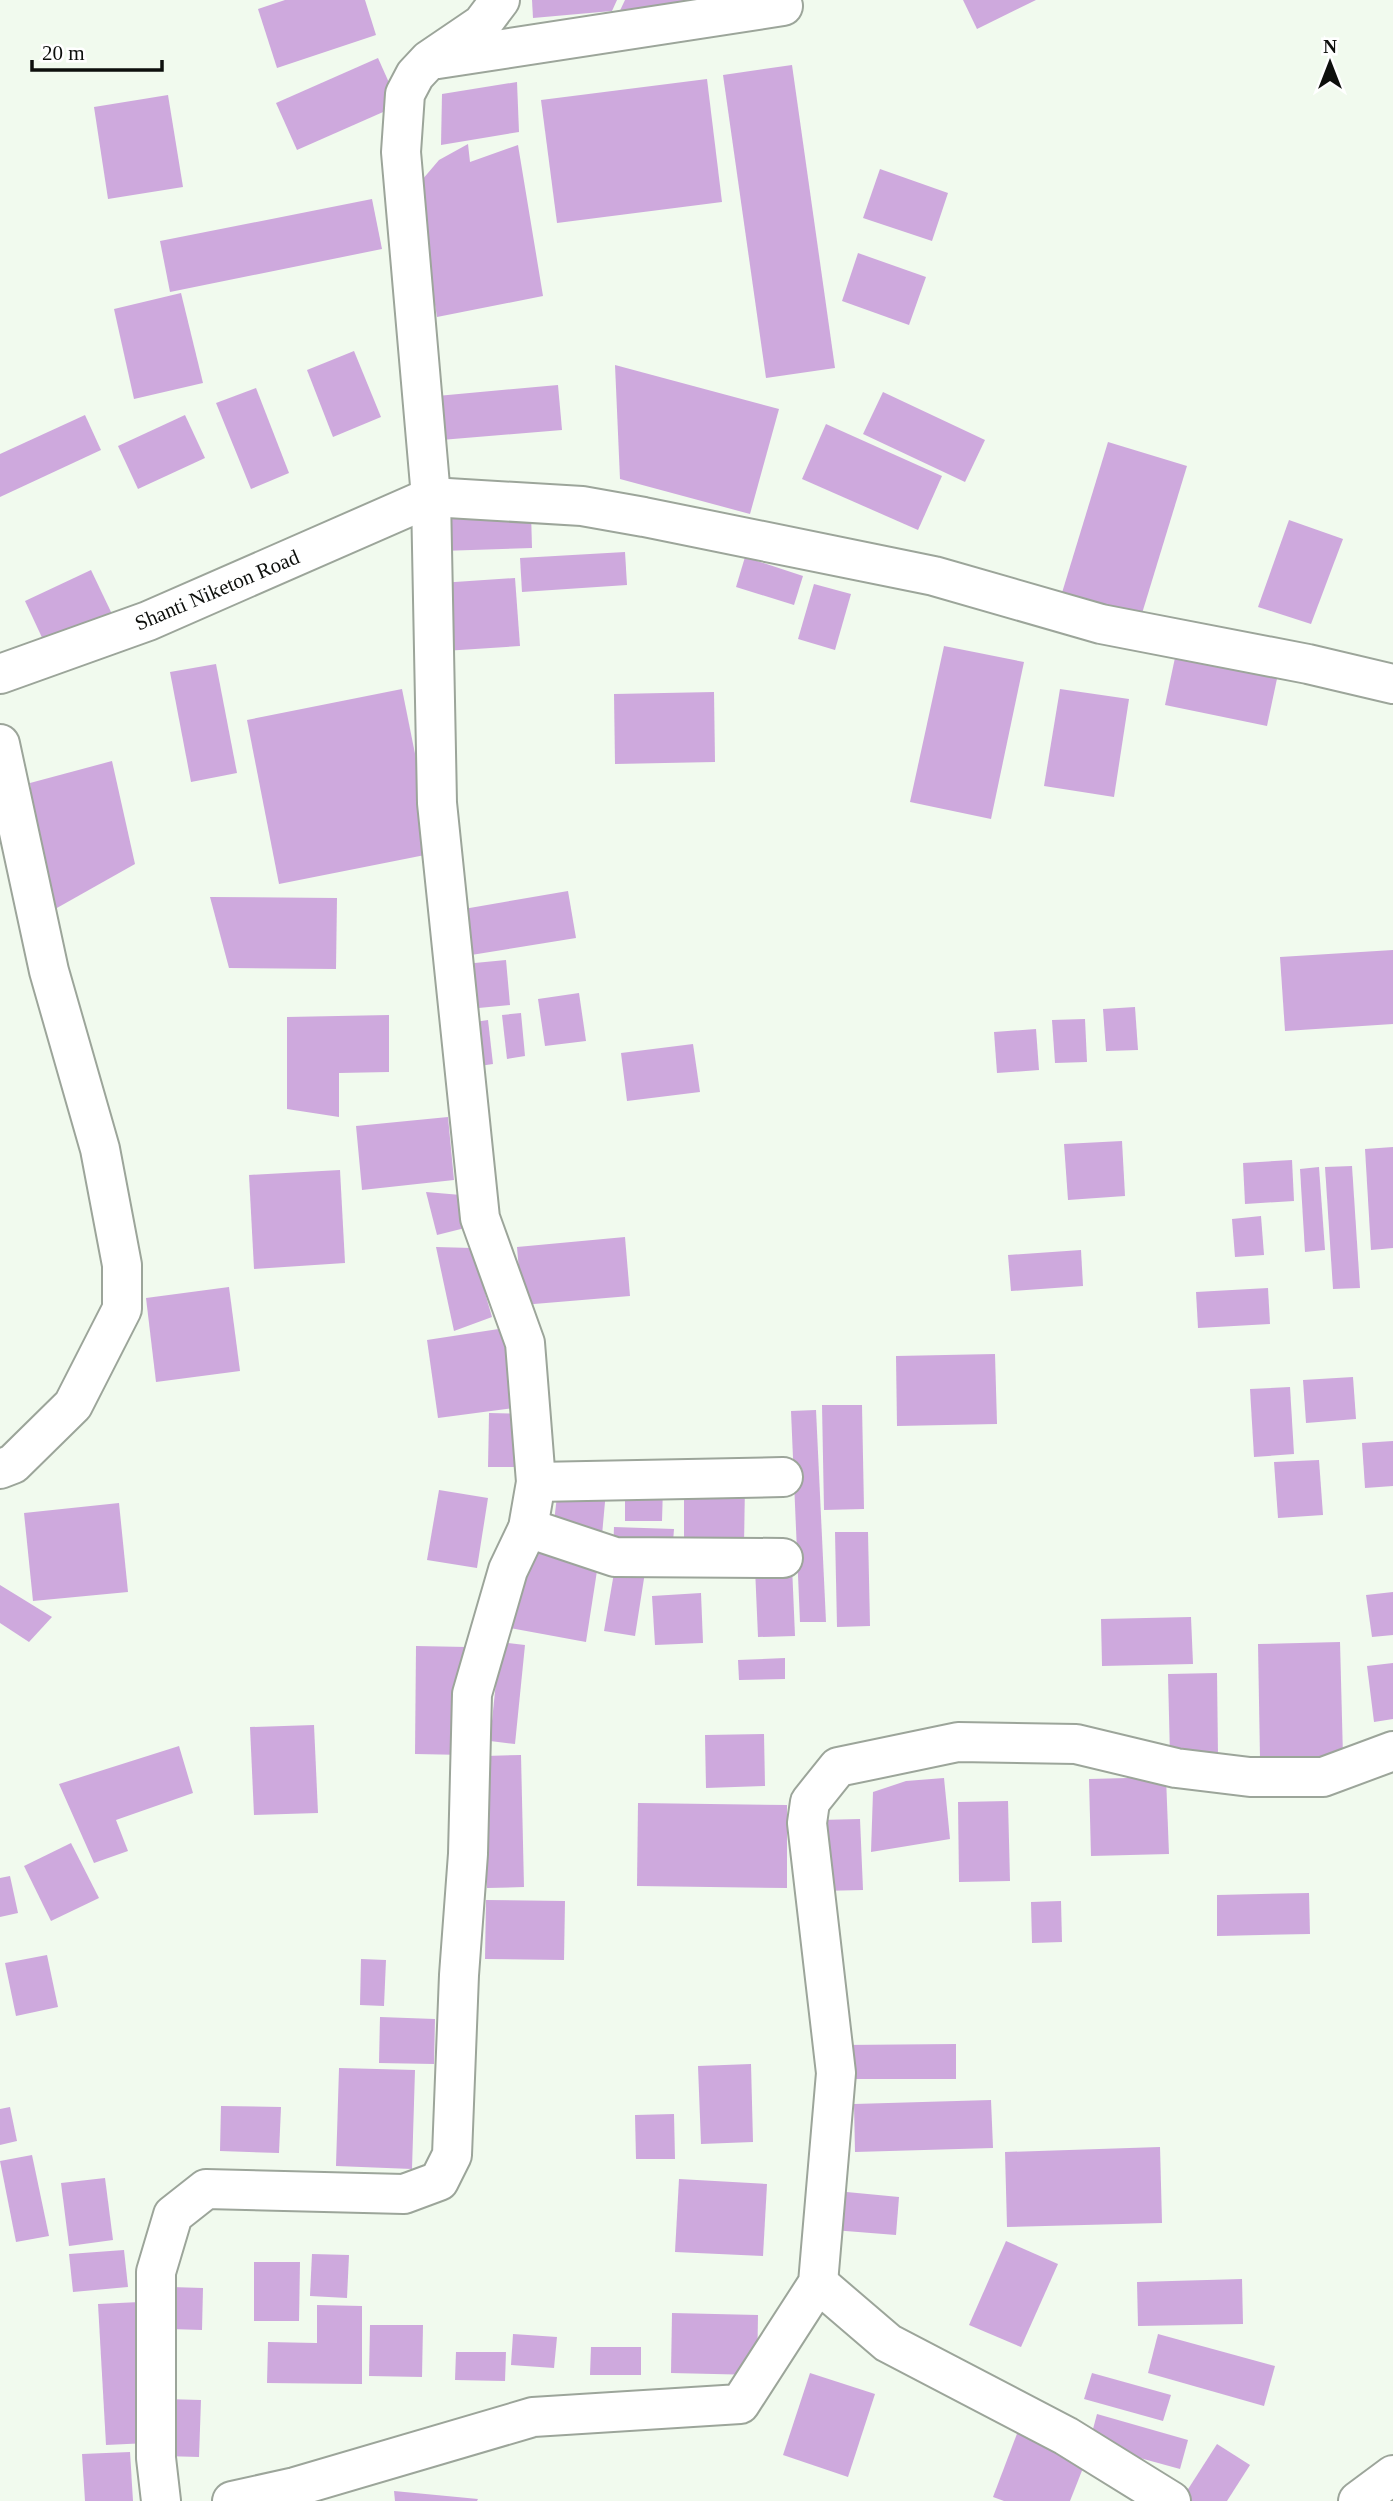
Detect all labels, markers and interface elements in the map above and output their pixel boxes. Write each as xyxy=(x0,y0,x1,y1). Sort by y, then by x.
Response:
scale bar xyxy=(32,28,161,72)
north arrow xyxy=(1295,28,1365,98)
text: N xyxy=(1323,36,1337,57)
text: 20 m xyxy=(42,41,85,65)
street label: Shanti Niketon Road xyxy=(131,544,303,635)

